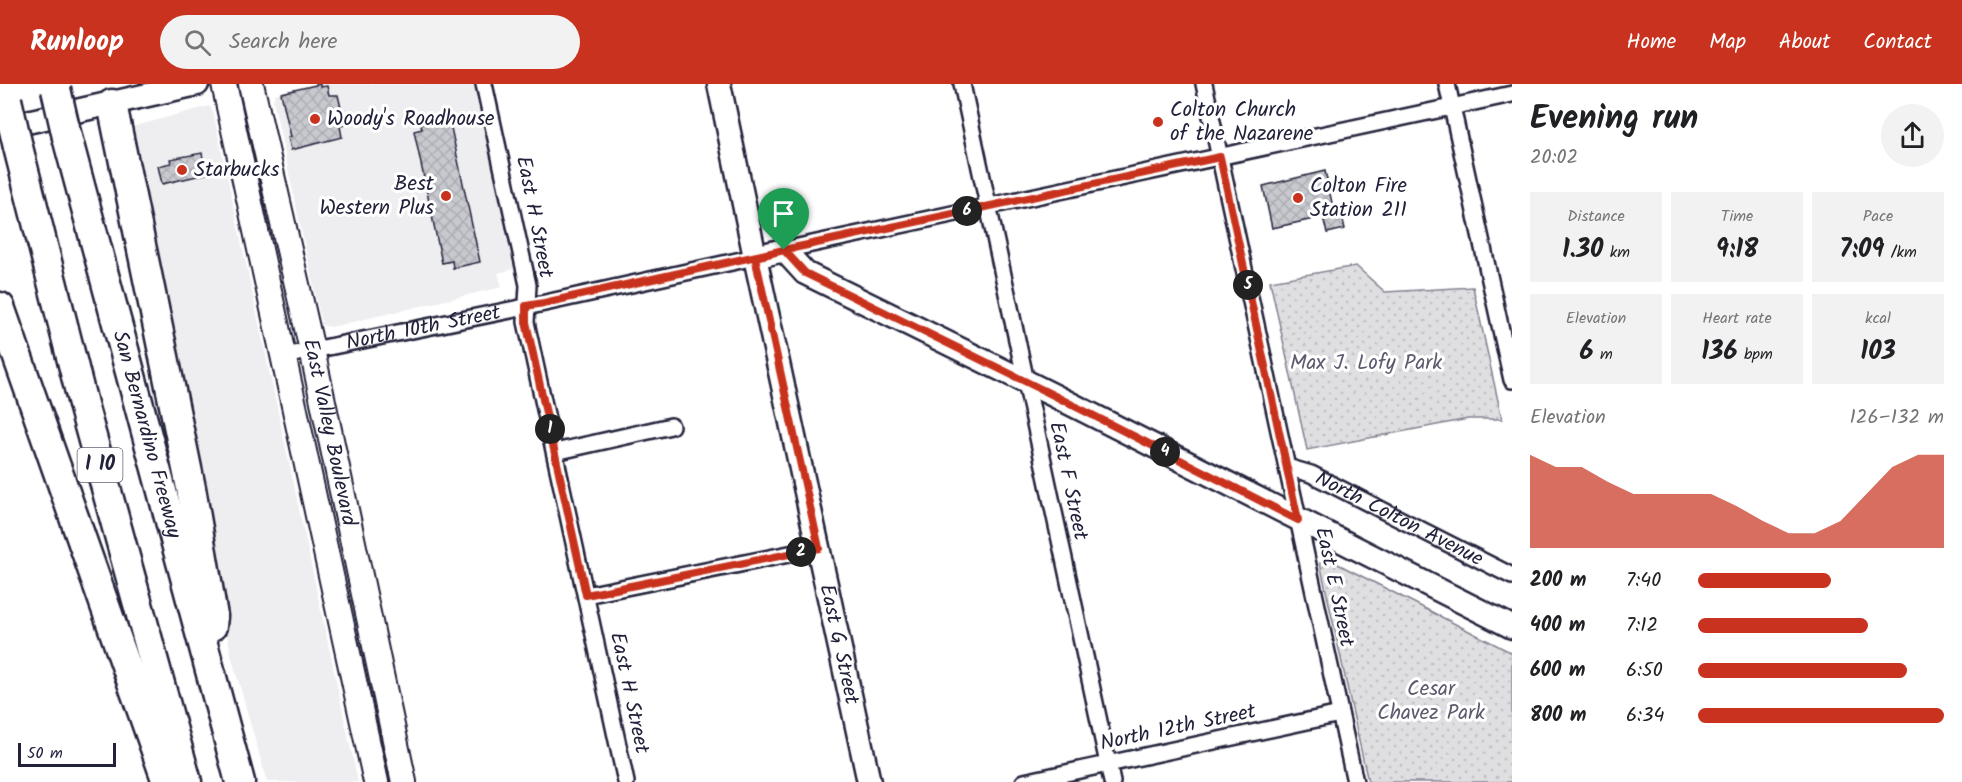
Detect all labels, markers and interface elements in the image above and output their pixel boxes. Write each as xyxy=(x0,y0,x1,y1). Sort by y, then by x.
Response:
search box xyxy=(160,15,580,69)
text: Runloop xyxy=(30,20,124,65)
text: Search here xyxy=(229,25,337,60)
icon: search xyxy=(181,26,214,59)
text: Home xyxy=(1627,26,1676,59)
text: Map xyxy=(1709,26,1746,59)
text: About xyxy=(1779,26,1830,59)
text: Contact xyxy=(1863,26,1932,59)
text: Evening run xyxy=(1530,93,1698,146)
place label: Colton Church of the Nazarene xyxy=(1170,94,1314,151)
place label: Woody's Roadhouse xyxy=(327,103,495,136)
button: share xyxy=(1881,104,1944,167)
marker: Woody's Roadhouse xyxy=(308,112,322,126)
marker: Colton Church of the Nazarene xyxy=(1151,115,1165,129)
text: 20:02 xyxy=(1530,142,1578,174)
street label: East H Street xyxy=(506,153,562,282)
place label: Starbucks xyxy=(194,154,279,187)
marker: Starbucks xyxy=(175,163,189,177)
place label: Best Western Plus xyxy=(319,168,435,225)
place label: Colton Fire Station 211 xyxy=(1310,170,1407,227)
pin xyxy=(758,188,809,250)
marker: Best Western Plus xyxy=(439,189,453,203)
marker: Colton Fire Station 211 xyxy=(1291,191,1305,205)
pin: 6 xyxy=(952,196,982,226)
icon: arrive xyxy=(767,197,800,230)
text: 6 xyxy=(963,198,971,223)
text: Distance xyxy=(1567,204,1625,229)
text: Time xyxy=(1721,204,1753,229)
text: Pace xyxy=(1863,204,1893,229)
text: 1.30 xyxy=(1562,229,1603,271)
text: 9:18 xyxy=(1716,229,1758,271)
text: 7:09 xyxy=(1839,229,1884,271)
text: km xyxy=(1603,240,1630,265)
text: /km xyxy=(1884,240,1917,265)
pin: 5 xyxy=(1233,270,1263,300)
text: 5 xyxy=(1244,272,1252,297)
street label: North 10th Street xyxy=(343,296,504,360)
text: Elevation xyxy=(1566,306,1626,331)
text: Heart rate xyxy=(1702,306,1772,331)
text: kcal xyxy=(1865,306,1891,331)
street label: San Bernardino Freeway xyxy=(103,327,190,542)
text: 6 xyxy=(1579,331,1593,373)
text: 136 xyxy=(1701,331,1737,373)
text: 103 xyxy=(1860,331,1896,373)
street label: East Valley Boulevard xyxy=(293,335,366,529)
text: m xyxy=(1593,342,1613,367)
text: bpm xyxy=(1737,342,1773,367)
park label: Max J. Lofy Park xyxy=(1290,347,1442,380)
text: Elevation xyxy=(1530,402,1606,434)
text: 126–132 m xyxy=(1850,402,1944,434)
pin: 1 xyxy=(535,414,565,444)
text: 1 xyxy=(548,416,552,441)
street label: East F Street xyxy=(1039,419,1097,544)
pin: 4 xyxy=(1150,437,1180,467)
text: 4 xyxy=(1161,439,1169,464)
road number: I 10 xyxy=(78,448,122,482)
street label: North Colton Avenue xyxy=(1309,462,1490,576)
street label: East E Street xyxy=(1305,524,1363,651)
pin: 2 xyxy=(786,537,816,567)
text: 2 xyxy=(796,539,806,564)
text: 200 m xyxy=(1530,565,1586,597)
text: 7:40 xyxy=(1626,565,1661,597)
street label: East G Street xyxy=(810,581,868,708)
text: 400 m xyxy=(1530,610,1586,642)
text: 7:12 xyxy=(1626,610,1658,642)
street label: East H Street xyxy=(600,629,658,758)
text: 600 m xyxy=(1530,655,1585,687)
text: 6:50 xyxy=(1626,655,1663,687)
park label: Cesar Chavez Park xyxy=(1377,673,1485,730)
street label: North 12th Street xyxy=(1097,695,1260,761)
text: 800 m xyxy=(1530,700,1586,732)
text: 6:34 xyxy=(1626,700,1664,732)
scale bar xyxy=(18,740,116,768)
text: 50 m xyxy=(27,741,63,766)

